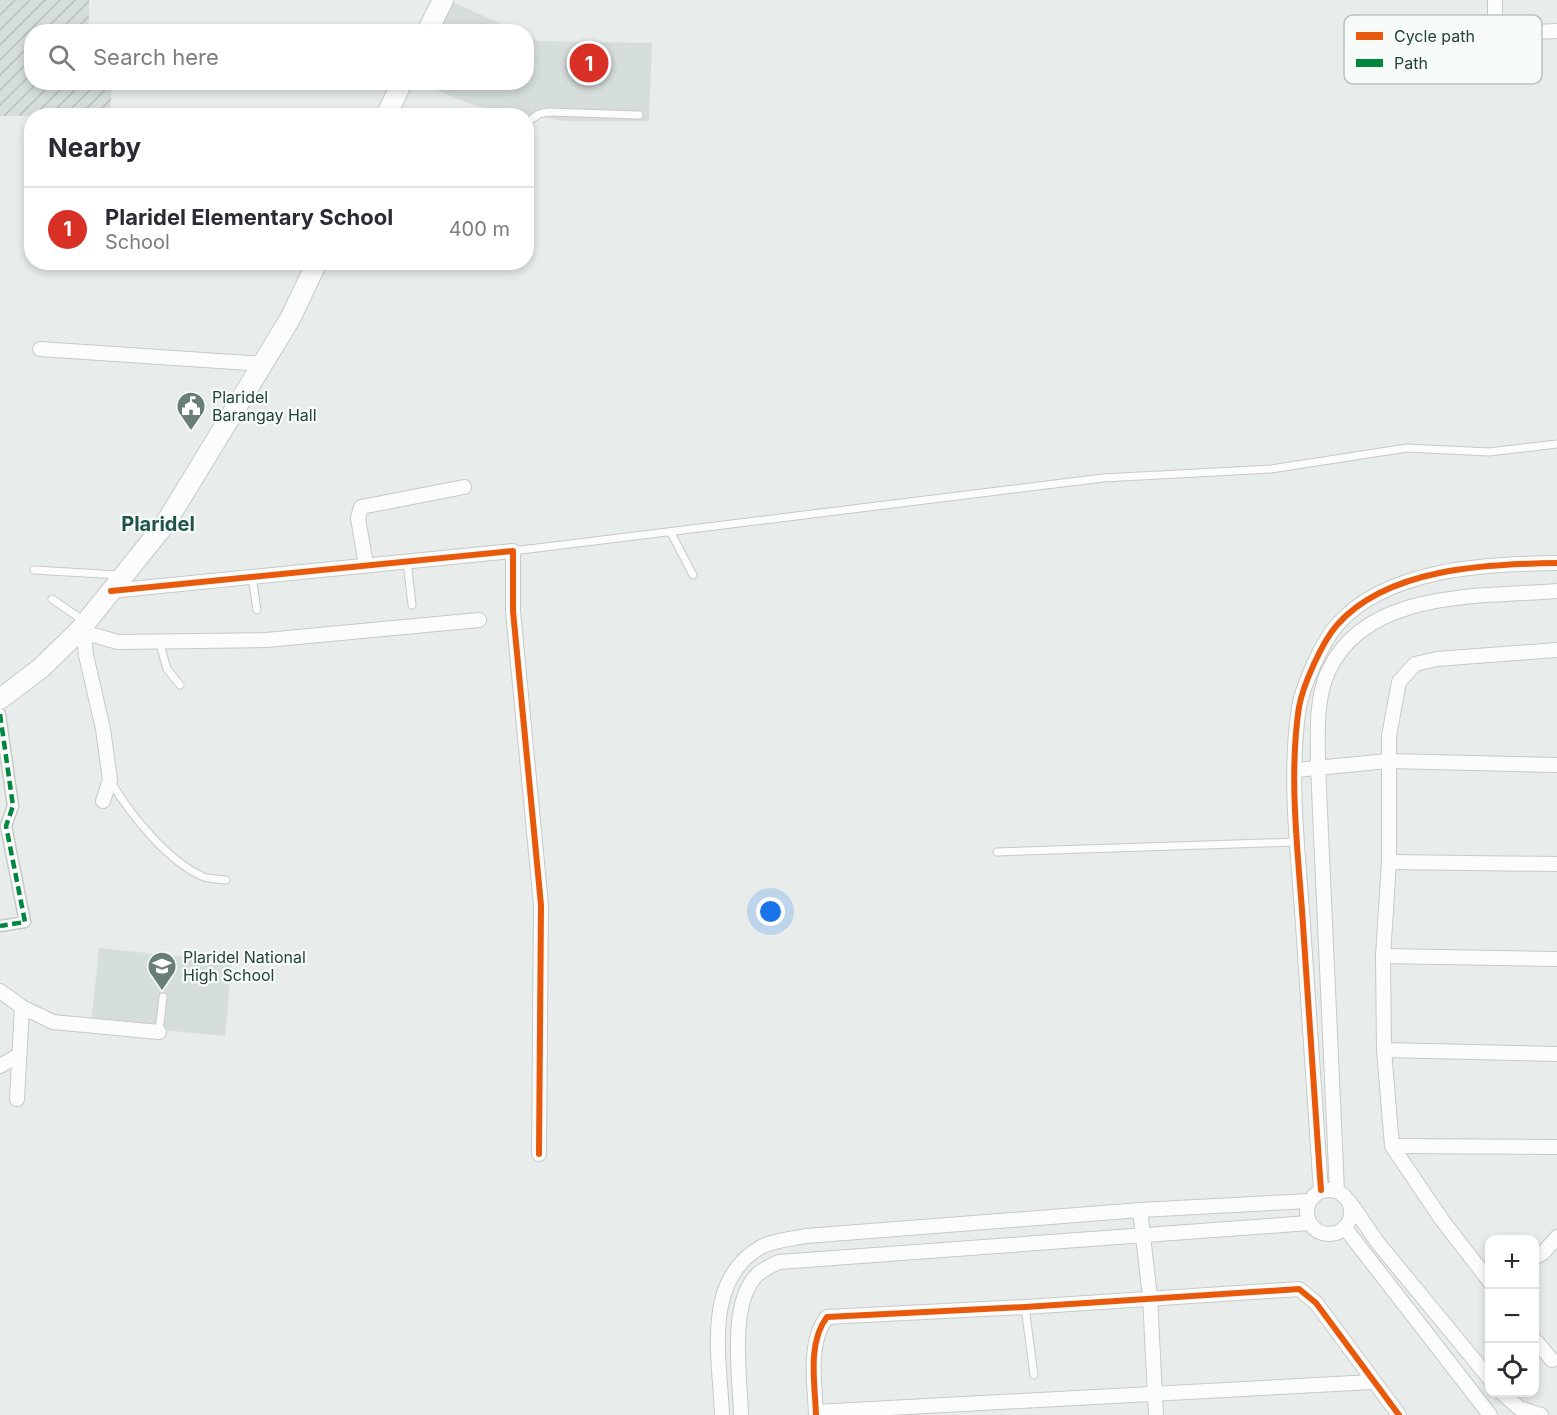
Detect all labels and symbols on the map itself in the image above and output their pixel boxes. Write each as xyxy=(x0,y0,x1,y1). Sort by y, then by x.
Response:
legend xyxy=(1344,15,1542,84)
text: Cycle path xyxy=(1394,26,1475,46)
pin: 1 xyxy=(570,40,608,86)
text: Path xyxy=(1394,53,1428,73)
place label: Plaridel Barangay Hall xyxy=(212,387,317,425)
public building icon: Plaridel Barangay Hall xyxy=(175,390,207,432)
district label: Plaridel xyxy=(121,512,195,536)
your location xyxy=(756,897,785,926)
place label: Plaridel National High School xyxy=(183,947,306,985)
school or university icon: Plaridel National High School xyxy=(146,950,178,992)

